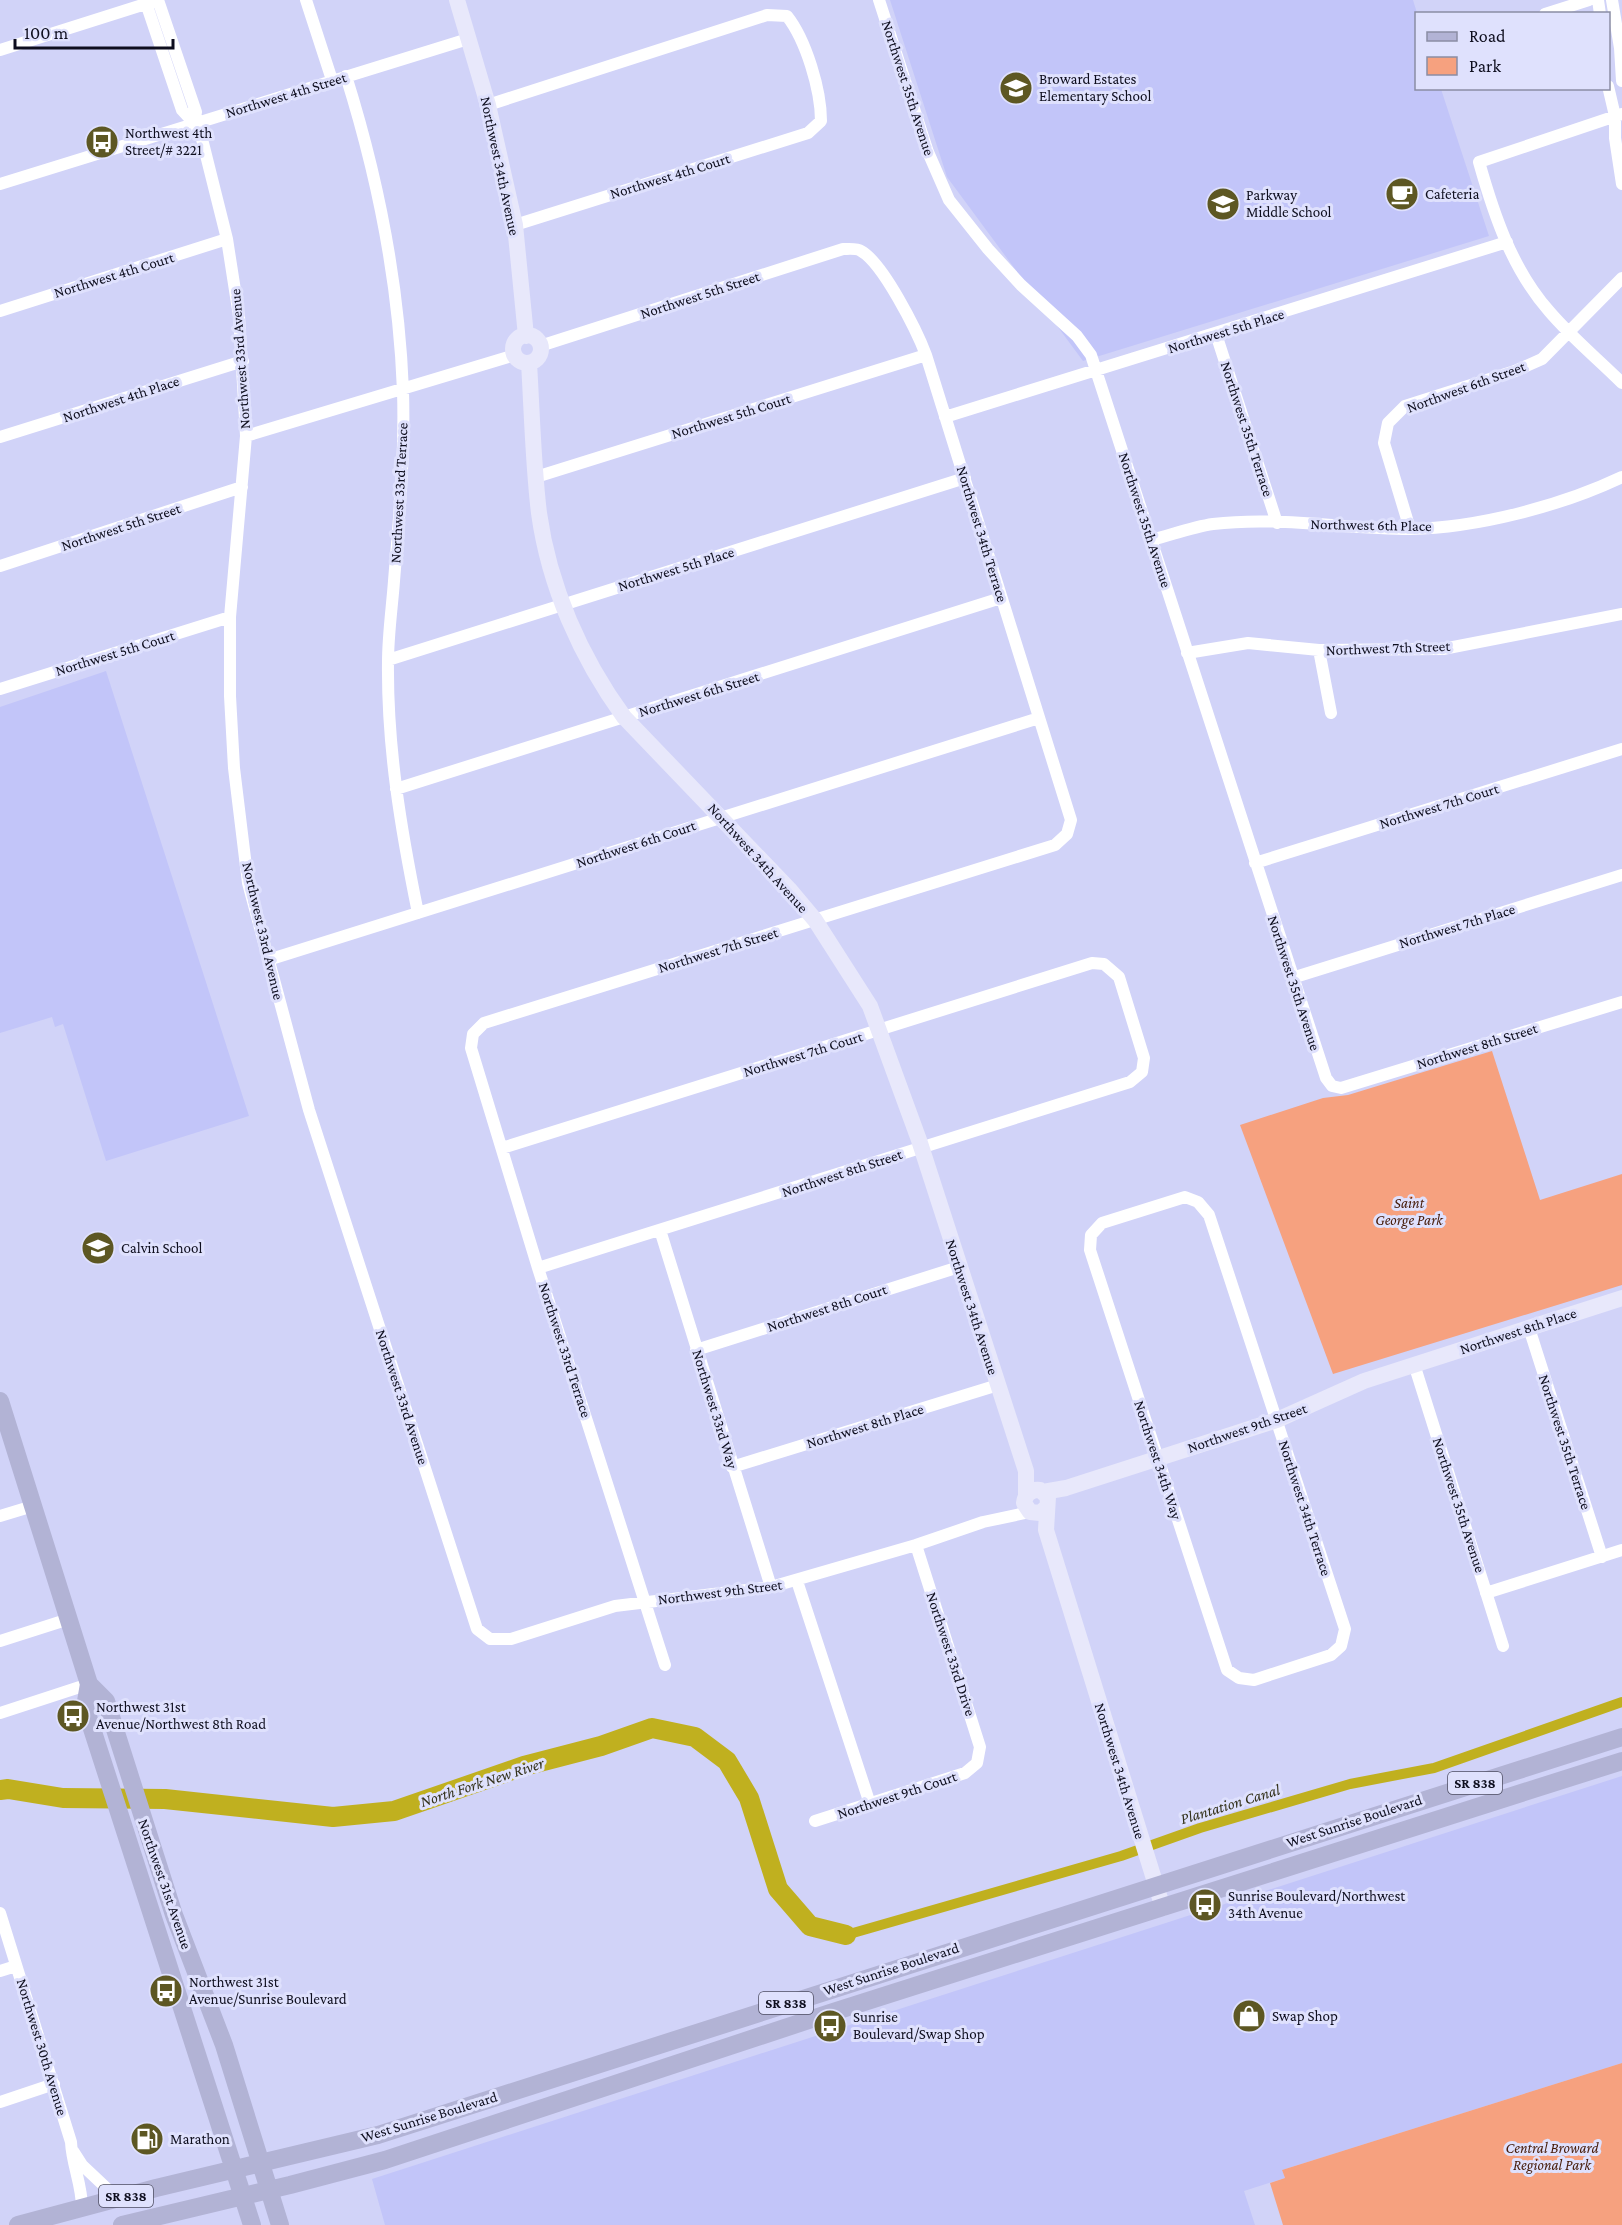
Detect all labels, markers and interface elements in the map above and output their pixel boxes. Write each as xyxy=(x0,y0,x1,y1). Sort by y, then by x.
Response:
scale bar xyxy=(15,12,172,50)
legend xyxy=(1415,12,1610,90)
street label: Northwest 35th Avenue xyxy=(879,19,937,158)
text: 100 m xyxy=(24,23,69,43)
text: Road xyxy=(1469,26,1506,46)
text: Park xyxy=(1469,56,1501,76)
street label: Northwest 4th Street xyxy=(224,69,349,121)
school or university icon: Broward Estates Elementary School xyxy=(998,70,1034,106)
place label: Broward Estates Elementary School xyxy=(1039,71,1151,105)
street label: Northwest 34th Avenue xyxy=(477,95,523,237)
bus stop icon: Northwest 4th Street/# 3221 xyxy=(84,124,120,160)
place label: Northwest 4th Street/# 3221 xyxy=(125,125,212,158)
street label: Northwest 4th Court xyxy=(608,150,733,202)
cafe icon: Cafeteria xyxy=(1384,176,1420,212)
school or university icon: Parkway Middle School xyxy=(1205,186,1241,222)
place label: Cafeteria xyxy=(1425,186,1479,202)
place label: Parkway Middle School xyxy=(1246,187,1332,220)
street label: Northwest 4th Court xyxy=(52,249,177,301)
street label: Northwest 5th Street xyxy=(638,268,763,322)
street label: Northwest 33rd Avenue xyxy=(227,288,253,430)
street label: Northwest 5th Place xyxy=(1166,306,1286,356)
street label: Northwest 6th Street xyxy=(1404,358,1529,416)
street label: Northwest 35th Terrace xyxy=(1218,360,1277,499)
street label: Northwest 4th Place xyxy=(61,373,182,425)
street label: Northwest 5th Court xyxy=(669,390,794,442)
street label: Northwest 33rd Terrace xyxy=(387,422,411,564)
street label: Northwest 35th Avenue xyxy=(1116,451,1174,590)
street label: Northwest 34th Terrace xyxy=(954,464,1010,604)
street label: Northwest 5th Street xyxy=(59,500,184,554)
street label: Northwest 6th Place xyxy=(1310,516,1432,534)
street label: Northwest 5th Place xyxy=(616,544,736,594)
street label: Northwest 5th Court xyxy=(53,627,178,679)
street label: Northwest 7th Street xyxy=(1326,638,1452,658)
street label: Northwest 6th Street xyxy=(637,668,762,720)
street label: Northwest 7th Court xyxy=(1377,780,1502,832)
street label: Northwest 34th Avenue xyxy=(705,800,812,916)
street label: Northwest 6th Court xyxy=(574,817,699,871)
street label: Northwest 33rd Avenue xyxy=(239,861,287,1002)
street label: Northwest 7th Place xyxy=(1397,901,1517,951)
street label: Northwest 35th Avenue xyxy=(1265,914,1323,1053)
street label: Northwest 7th Street xyxy=(656,924,781,976)
street label: Northwest 8th Street xyxy=(1415,1020,1540,1072)
street label: Northwest 7th Court xyxy=(741,1028,866,1080)
street label: Northwest 8th Street xyxy=(780,1146,905,1200)
park label: Saint George Park xyxy=(1375,1195,1444,1229)
school or university icon: Calvin School xyxy=(80,1230,116,1266)
street label: Northwest 34th Avenue xyxy=(943,1237,1002,1377)
place label: Calvin School xyxy=(121,1240,203,1256)
street label: Northwest 33rd Terrace xyxy=(536,1281,594,1420)
street label: Northwest 8th Court xyxy=(765,1281,890,1335)
street label: Northwest 8th Place xyxy=(1458,1304,1579,1357)
street label: Northwest 33rd Avenue xyxy=(373,1328,431,1467)
street label: Northwest 33rd Way xyxy=(688,1348,741,1471)
street label: Northwest 35th Terrace xyxy=(1536,1373,1595,1512)
street label: Northwest 34th Way xyxy=(1130,1398,1185,1522)
street label: Northwest 8th Place xyxy=(804,1400,926,1451)
street label: Northwest 9th Street xyxy=(1185,1400,1310,1456)
street label: Northwest 35th Avenue xyxy=(1430,1436,1488,1575)
street label: Northwest 34th Terrace xyxy=(1276,1438,1335,1578)
street label: Northwest 9th Street xyxy=(657,1576,784,1608)
street label: Northwest 33rd Drive xyxy=(923,1590,979,1718)
bus stop icon: Northwest 31st Avenue/Northwest 8th Road xyxy=(55,1698,91,1734)
place label: Northwest 31st Avenue/Northwest 8th Road xyxy=(96,1699,266,1732)
street label: Northwest 34th Avenue xyxy=(1092,1701,1148,1841)
water label: North Fork New River xyxy=(418,1754,546,1810)
street label: Northwest 9th Court xyxy=(835,1768,960,1822)
road number: SR 838 xyxy=(1448,1772,1502,1794)
water label: Plantation Canal xyxy=(1178,1780,1283,1827)
street label: West Sunrise Boulevard xyxy=(1284,1791,1424,1851)
street label: Northwest 31st Avenue xyxy=(135,1817,195,1952)
bus stop icon: Sunrise Boulevard/Northwest 34th Avenue xyxy=(1187,1887,1223,1923)
place label: Sunrise Boulevard/Northwest 34th Avenue xyxy=(1228,1888,1406,1921)
street label: West Sunrise Boulevard xyxy=(821,1939,961,1999)
bus stop icon: Northwest 31st Avenue/Sunrise Boulevard xyxy=(148,1973,184,2009)
place label: Northwest 31st Avenue/Sunrise Boulevard xyxy=(189,1974,347,2007)
street label: Northwest 30th Avenue xyxy=(14,1977,71,2118)
road number: SR 838 xyxy=(759,1992,813,2014)
shop icon: Swap Shop xyxy=(1231,1998,1267,2034)
bus stop icon: Sunrise Boulevard/Swap Shop xyxy=(812,2008,848,2044)
place label: Swap Shop xyxy=(1272,2008,1338,2025)
place label: Sunrise Boulevard/Swap Shop xyxy=(853,2009,985,2043)
street label: West Sunrise Boulevard xyxy=(359,2089,499,2145)
fuel station icon: Marathon xyxy=(129,2121,165,2157)
place label: Marathon xyxy=(170,2131,230,2147)
park label: Central Broward Regional Park xyxy=(1505,2140,1599,2174)
road number: SR 838 xyxy=(99,2185,153,2207)

